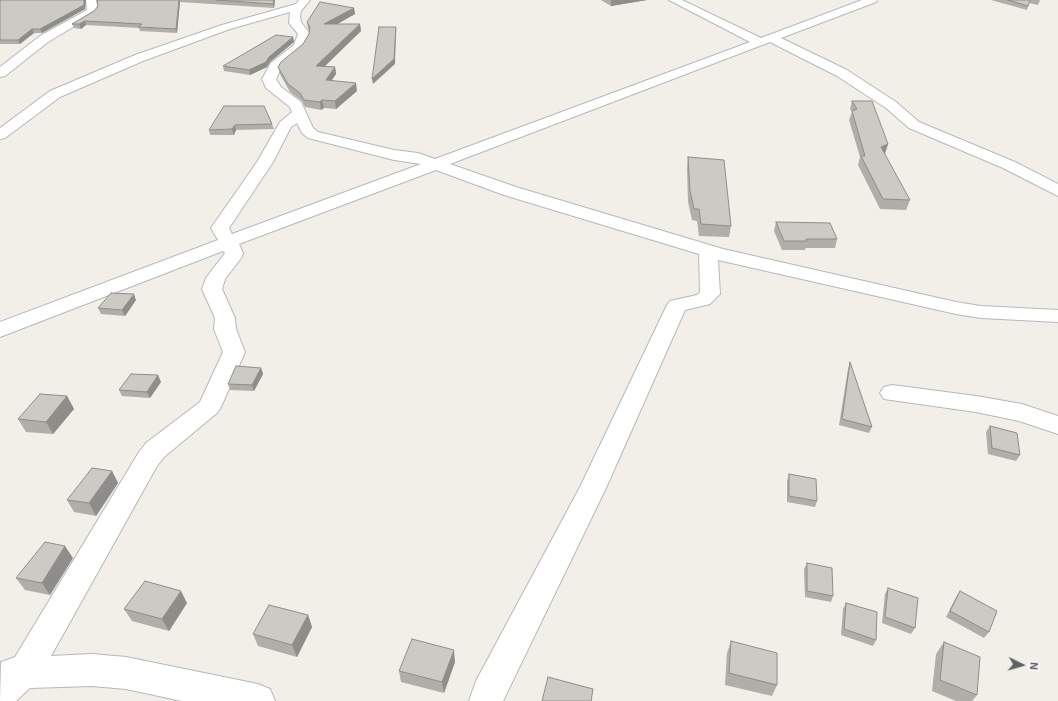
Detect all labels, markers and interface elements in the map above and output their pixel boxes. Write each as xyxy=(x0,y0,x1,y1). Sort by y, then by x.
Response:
north arrow xyxy=(1002,645,1042,685)
text: N xyxy=(1028,662,1041,671)

